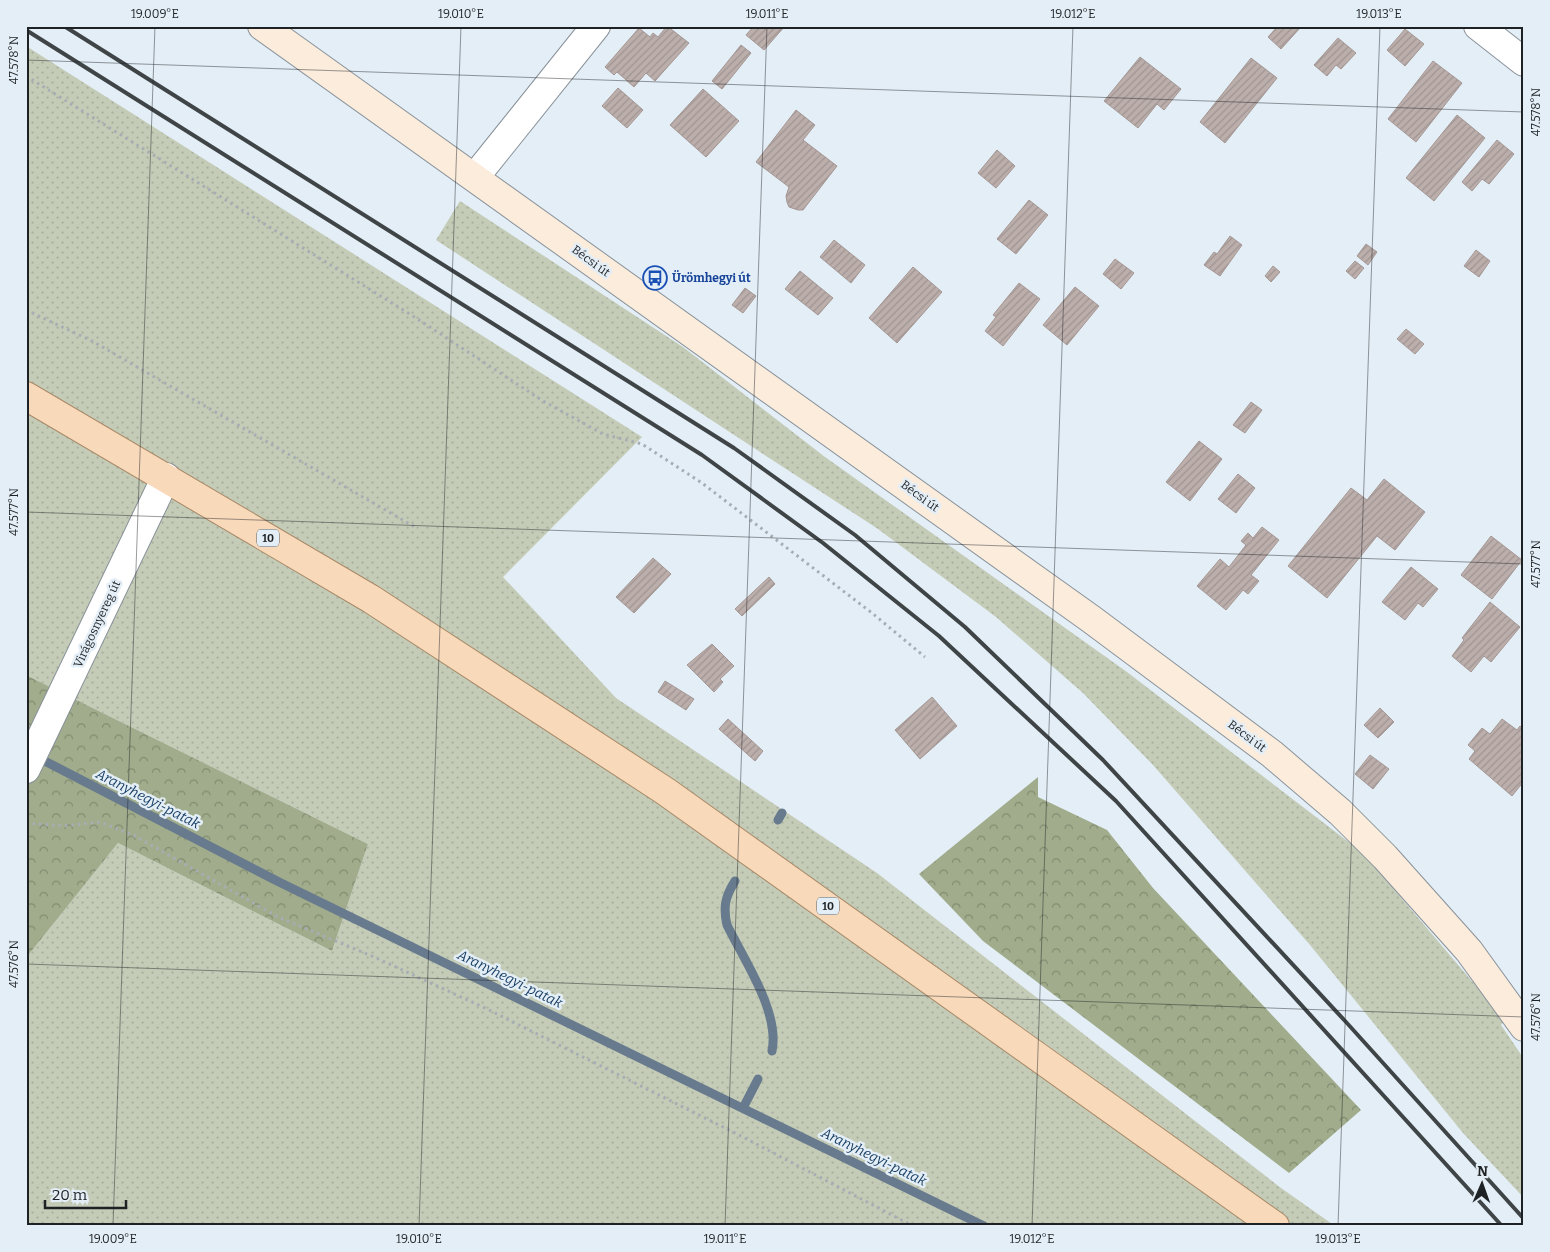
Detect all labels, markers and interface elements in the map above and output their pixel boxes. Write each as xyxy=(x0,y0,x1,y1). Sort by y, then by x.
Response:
text: 19.009°E xyxy=(131,7,179,21)
text: 19.010°E xyxy=(438,7,484,21)
text: 19.011°E xyxy=(746,7,788,21)
text: 19.012°E xyxy=(1051,7,1095,21)
text: 19.013°E xyxy=(1356,7,1402,21)
text: 47.578°N xyxy=(7,35,21,84)
text: 47.578°N xyxy=(1529,87,1543,136)
street label: Bécsi út xyxy=(569,242,613,280)
bus stop icon: Ürömhegyi út xyxy=(642,265,668,291)
place label: Ürömhegyi út xyxy=(672,270,751,285)
street label: Bécsi út xyxy=(898,477,942,515)
text: 47.577°N xyxy=(7,488,21,536)
road number: 10 xyxy=(257,530,279,546)
text: 47.577°N xyxy=(1529,540,1543,588)
street label: Virágosnyereg út xyxy=(71,578,124,670)
street label: Bécsi út xyxy=(1225,717,1269,755)
water label: Aranyhegyi-patak xyxy=(92,765,203,833)
road number: 10 xyxy=(817,898,839,914)
text: 47.576°N xyxy=(7,940,21,988)
water label: Aranyhegyi-patak xyxy=(454,946,566,1012)
text: 47.576°N xyxy=(1529,993,1543,1041)
water label: Aranyhegyi-patak xyxy=(818,1124,930,1190)
north arrow xyxy=(1458,1160,1508,1210)
text: N xyxy=(1477,1163,1488,1180)
scale bar xyxy=(45,1177,126,1209)
text: 20 m xyxy=(52,1186,88,1204)
text: 19.009°E xyxy=(89,1232,137,1246)
text: 19.010°E xyxy=(396,1232,442,1246)
text: 19.011°E xyxy=(704,1232,746,1246)
text: 19.012°E xyxy=(1010,1232,1054,1246)
text: 19.013°E xyxy=(1315,1232,1361,1246)

